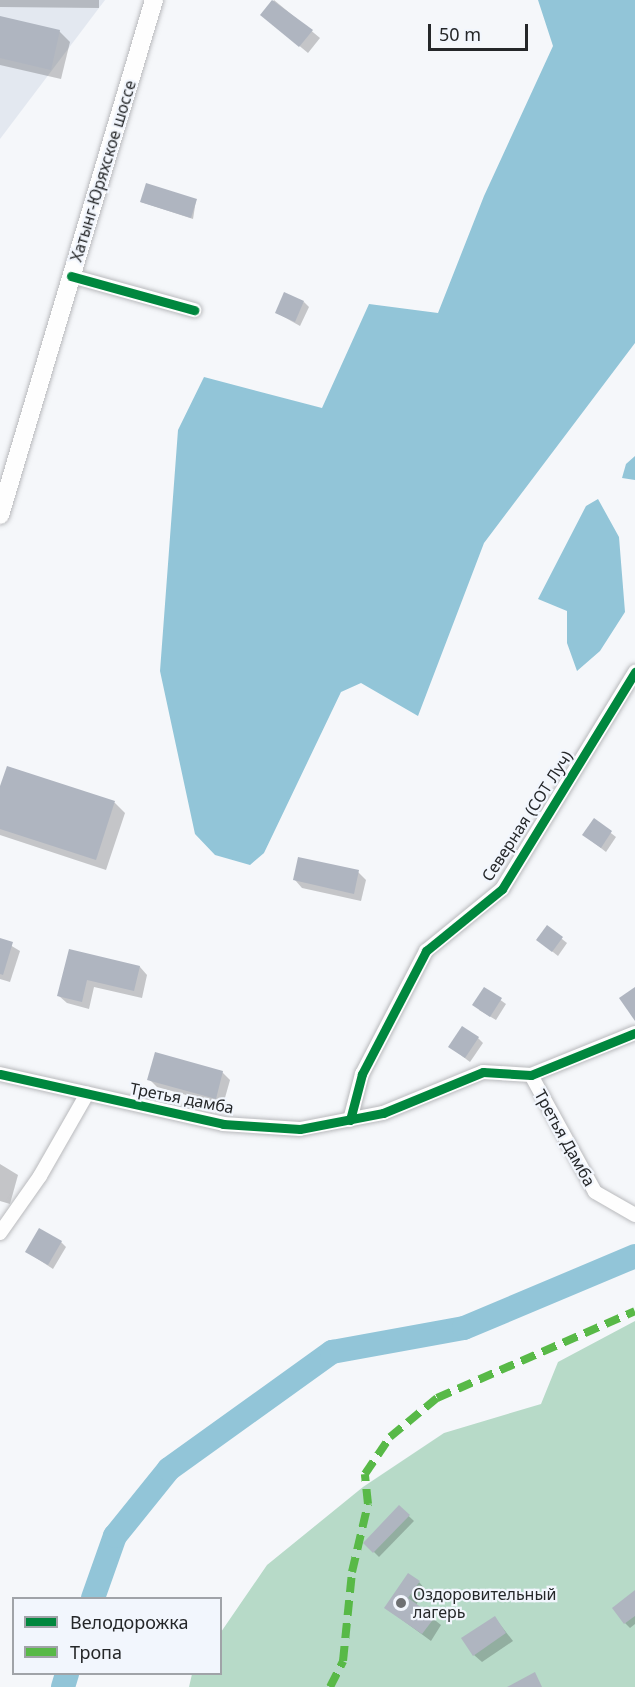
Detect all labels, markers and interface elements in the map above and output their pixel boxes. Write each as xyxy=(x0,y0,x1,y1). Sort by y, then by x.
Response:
scale bar xyxy=(431,12,532,50)
text: 50 m xyxy=(439,22,481,46)
street label: Хатынг-Юряхское шоссе xyxy=(66,78,140,264)
street label: Северная (СОТ Луч) xyxy=(478,747,576,885)
street label: Третья дамба xyxy=(128,1079,236,1117)
street label: Третья Дамба xyxy=(531,1086,599,1190)
place label: Оздоровительный лагерь xyxy=(413,1584,557,1622)
marker: Оздоровительный лагерь xyxy=(394,1596,408,1610)
legend xyxy=(12,1597,222,1675)
text: Велодорожка xyxy=(70,1610,188,1634)
text: Тропа xyxy=(70,1640,122,1664)

